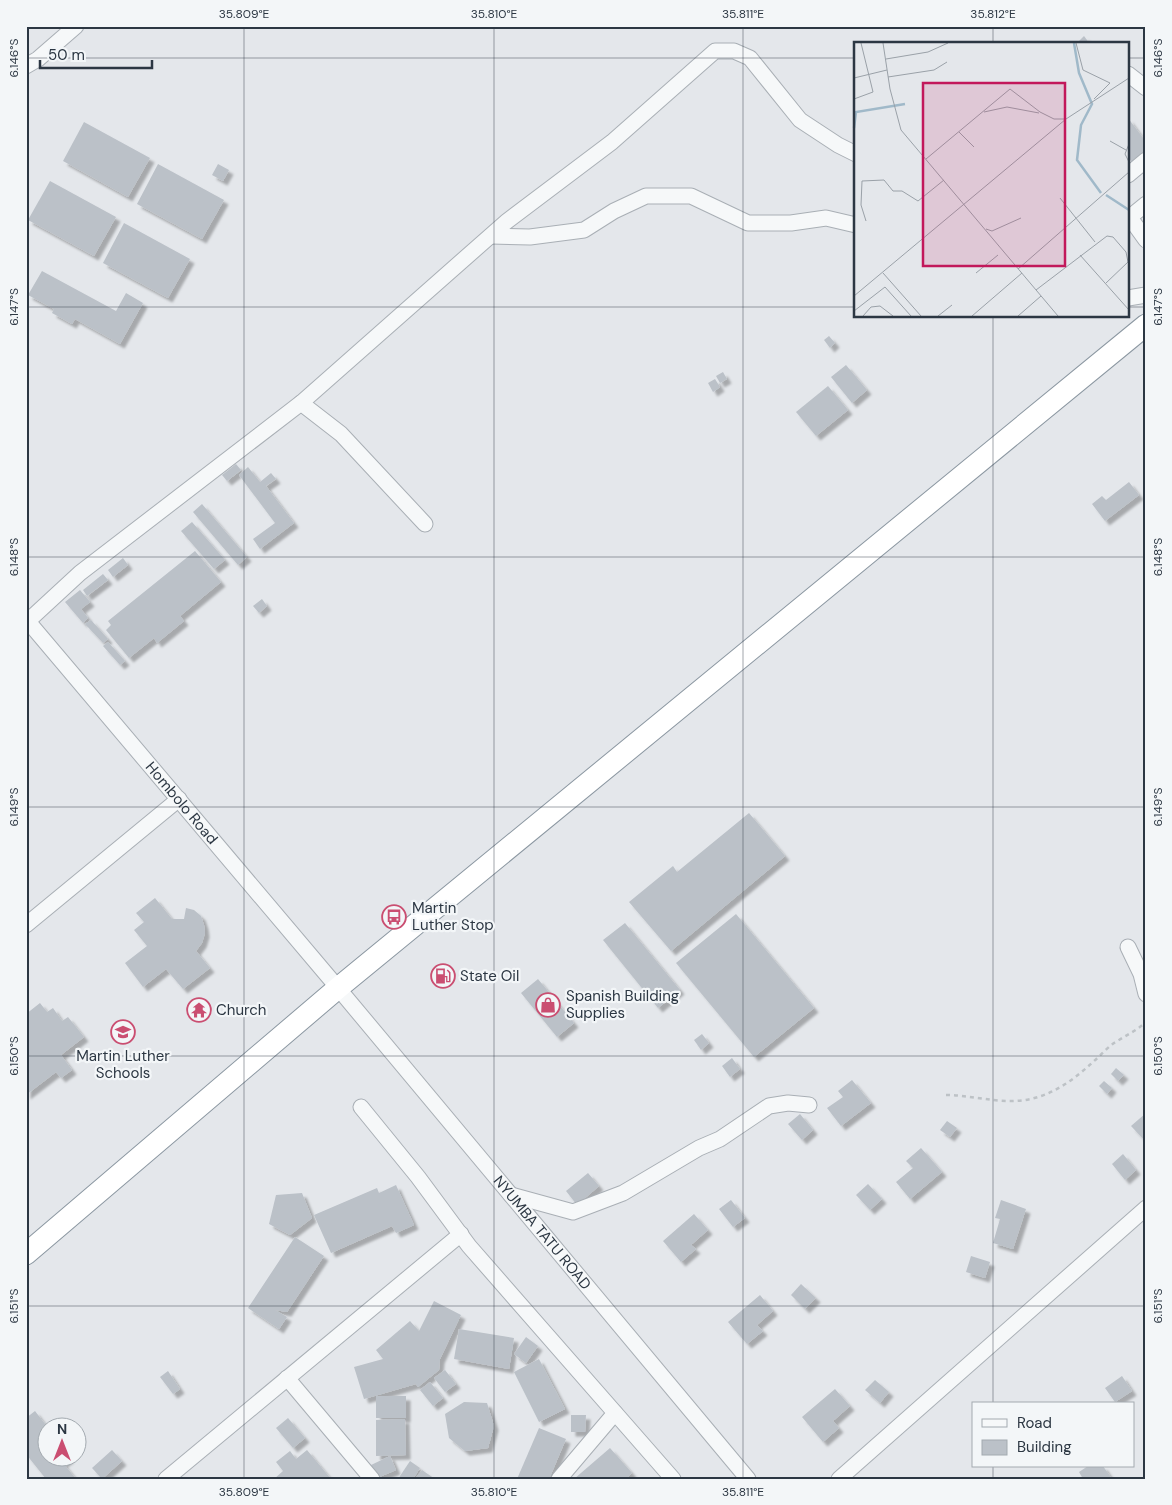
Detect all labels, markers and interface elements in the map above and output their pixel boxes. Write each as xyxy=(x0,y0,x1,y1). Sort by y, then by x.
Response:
text: 35.809°E xyxy=(219,6,270,22)
text: 35.810°E xyxy=(471,6,518,22)
text: 35.811°E xyxy=(722,6,764,22)
text: 35.812°E xyxy=(970,6,1016,22)
scale bar xyxy=(40,38,152,70)
text: 6.146°S xyxy=(6,39,22,77)
text: 6.146°S xyxy=(1150,39,1166,77)
inset map xyxy=(854,42,1130,318)
text: 50 m xyxy=(48,45,85,65)
text: 6.147°S xyxy=(6,288,22,326)
text: 6.147°S xyxy=(1150,288,1166,326)
text: 6.148°S xyxy=(6,538,22,576)
text: 6.148°S xyxy=(1150,538,1166,576)
street label: Hombolo Road xyxy=(141,758,222,848)
text: 6.149°S xyxy=(6,788,22,826)
text: 6.149°S xyxy=(1150,788,1166,826)
place label: Martin Luther Stop xyxy=(412,898,494,935)
bus stop icon: Martin Luther Stop xyxy=(381,904,407,930)
fuel station icon: State Oil xyxy=(430,963,456,989)
place label: State Oil xyxy=(460,966,519,986)
place label: Spanish Building Supplies xyxy=(566,986,679,1023)
shop icon: Spanish Building Supplies xyxy=(535,992,561,1018)
temple icon: Church xyxy=(186,997,212,1023)
place label: Church xyxy=(216,1000,266,1020)
school or university icon: Martin Luther Schools xyxy=(110,1019,136,1045)
text: 6.150°S xyxy=(6,1036,22,1076)
text: 6.150°S xyxy=(1150,1036,1166,1076)
place label: Martin Luther Schools xyxy=(76,1046,170,1083)
street label: NYUMBA TATU ROAD xyxy=(489,1171,596,1294)
text: 6.151°S xyxy=(6,1288,22,1324)
text: 6.151°S xyxy=(1150,1288,1166,1324)
legend xyxy=(972,1402,1134,1468)
text: Road xyxy=(1017,1413,1052,1433)
north arrow xyxy=(38,1418,88,1468)
text: N xyxy=(57,1420,67,1438)
text: Building xyxy=(1017,1437,1072,1457)
text: 35.809°E xyxy=(219,1484,270,1500)
text: 35.810°E xyxy=(471,1484,518,1500)
text: 35.811°E xyxy=(722,1484,764,1500)

